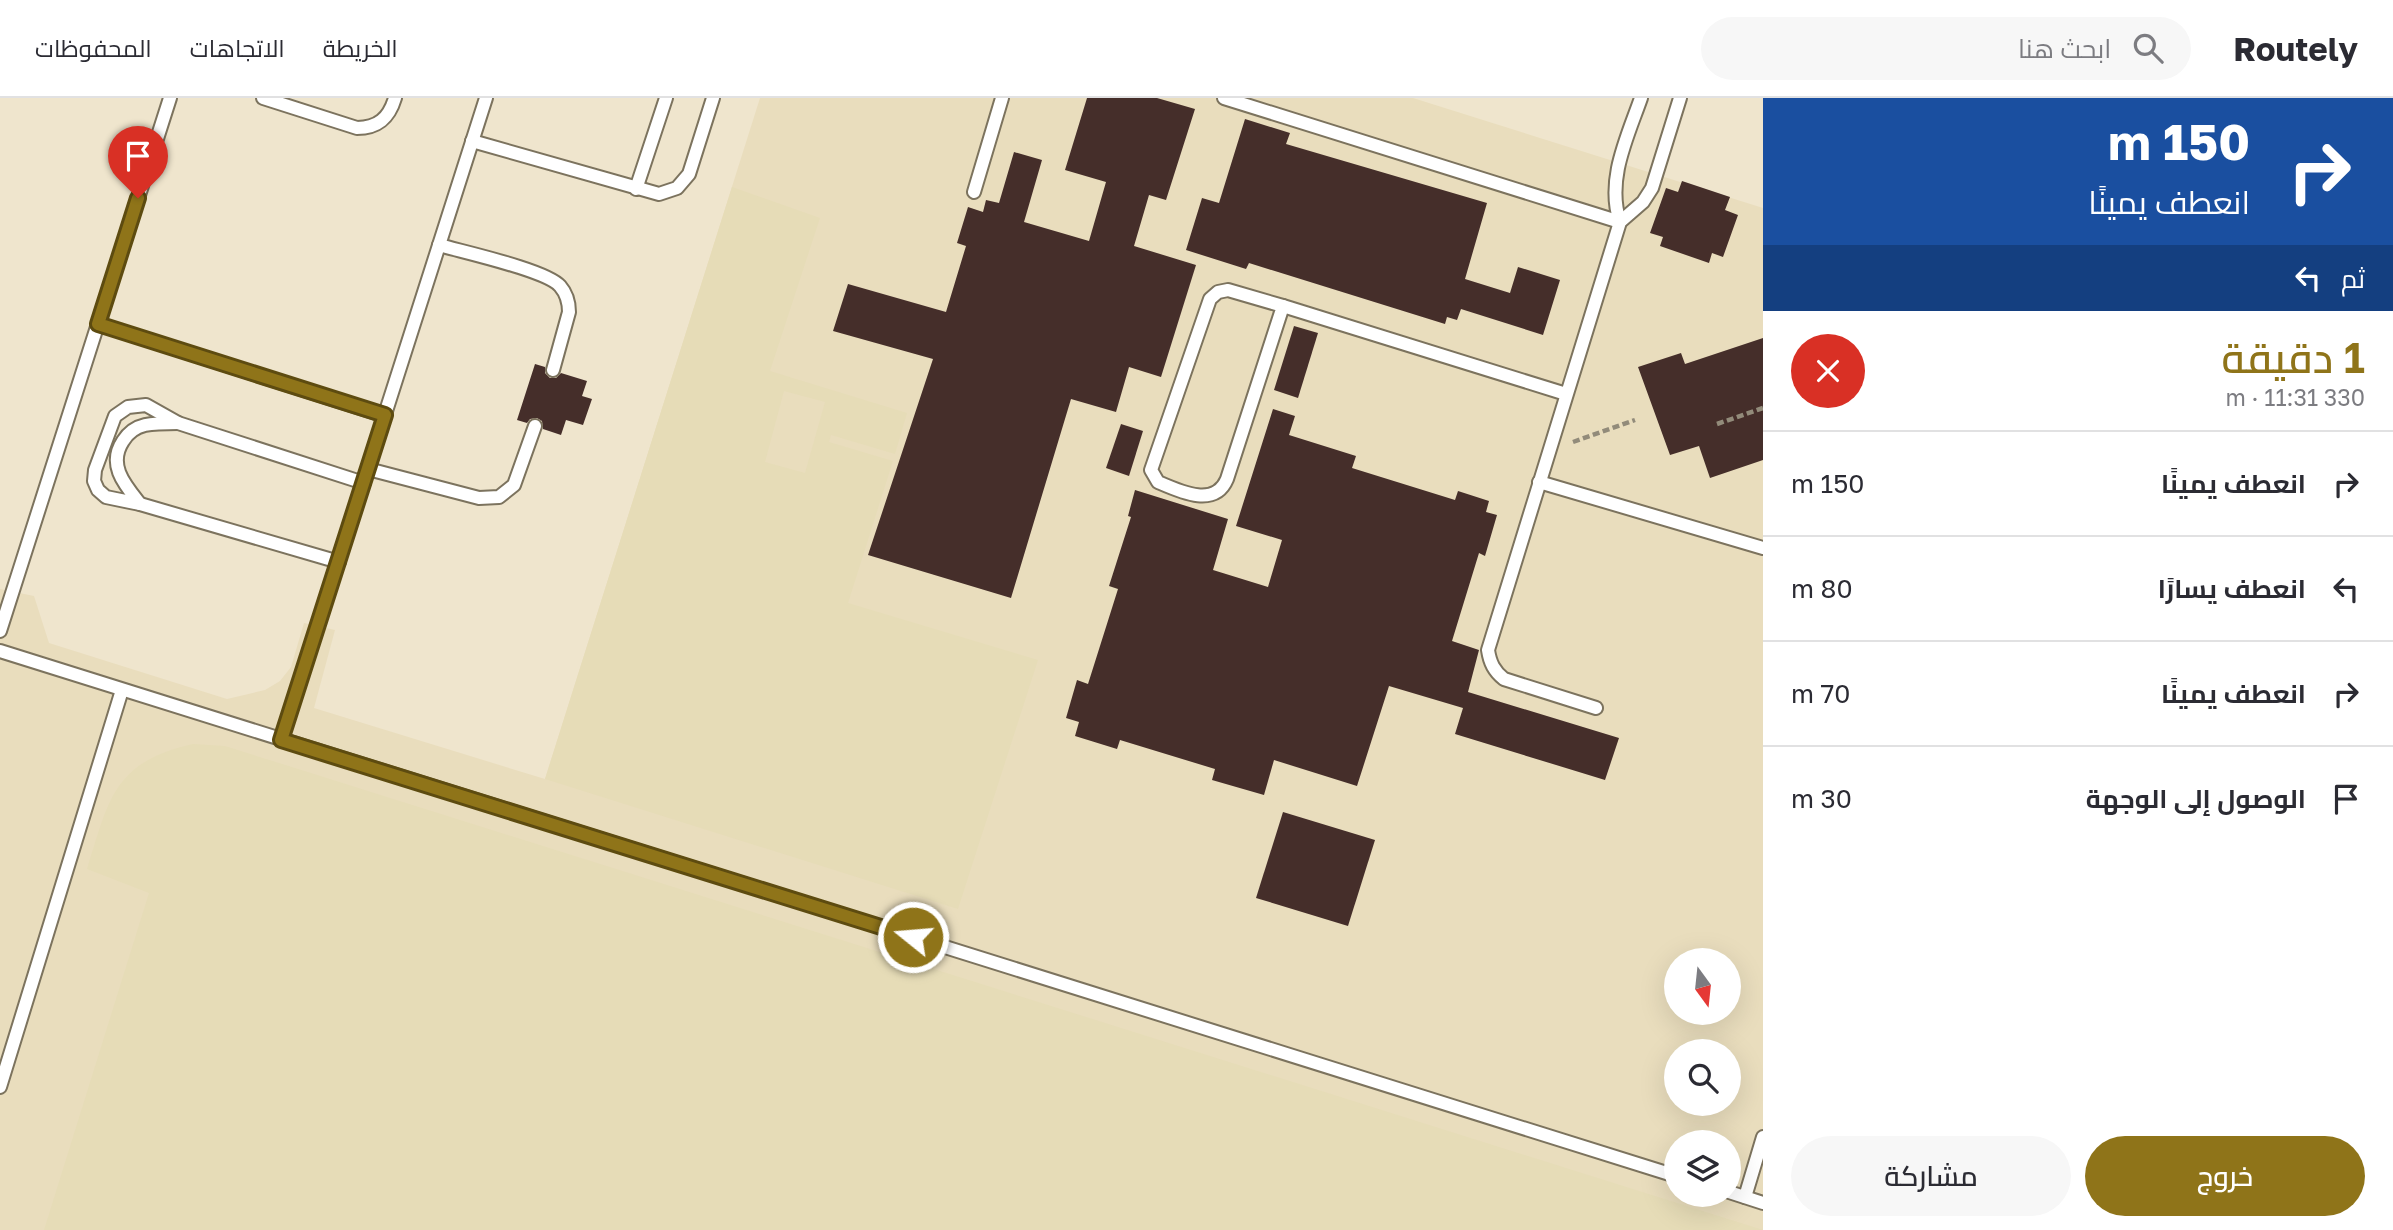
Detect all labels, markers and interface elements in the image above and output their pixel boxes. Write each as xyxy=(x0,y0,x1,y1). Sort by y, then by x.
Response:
search box xyxy=(1701,17,2191,80)
icon: search xyxy=(2129,29,2167,67)
text: Routely xyxy=(2233,29,2358,68)
text: المحفوظات xyxy=(35,33,152,62)
text: الاتجاهات xyxy=(190,33,285,62)
text: الخريطة xyxy=(323,33,398,62)
text: ابحث هنا xyxy=(2018,33,2111,64)
text: 150 m xyxy=(2108,112,2250,171)
pin xyxy=(108,126,168,198)
icon: right xyxy=(2274,126,2365,217)
icon: arrive xyxy=(119,137,157,175)
text: انعطف يمينًا xyxy=(2088,183,2250,221)
icon: left xyxy=(2289,259,2327,297)
text: ثم xyxy=(2341,263,2365,294)
text: 1 دقيقة xyxy=(2221,332,2365,382)
button: close xyxy=(1791,334,1865,408)
text: 330 m · 11:31 xyxy=(2226,383,2365,411)
icon: right xyxy=(2327,465,2365,503)
text: 150 m xyxy=(1791,468,1864,499)
text: انعطف يمينًا xyxy=(2161,468,2306,499)
icon: left xyxy=(2327,570,2365,608)
text: 80 m xyxy=(1791,573,1853,604)
text: انعطف يسارًا xyxy=(2158,573,2306,604)
icon: right xyxy=(2327,675,2365,713)
text: 70 m xyxy=(1791,678,1850,709)
text: انعطف يمينًا xyxy=(2161,678,2306,709)
icon: arrive xyxy=(2327,780,2365,818)
text: 30 m xyxy=(1791,783,1852,814)
text: الوصول إلى الوجهة xyxy=(2086,783,2306,814)
position arrow xyxy=(876,900,950,974)
north arrow xyxy=(1664,948,1741,1026)
map controls xyxy=(1664,948,1741,1207)
button: search xyxy=(1664,1039,1741,1116)
button: layers xyxy=(1664,1130,1741,1207)
button: مشاركة xyxy=(1791,1136,2071,1216)
button: خروج xyxy=(2085,1136,2365,1216)

